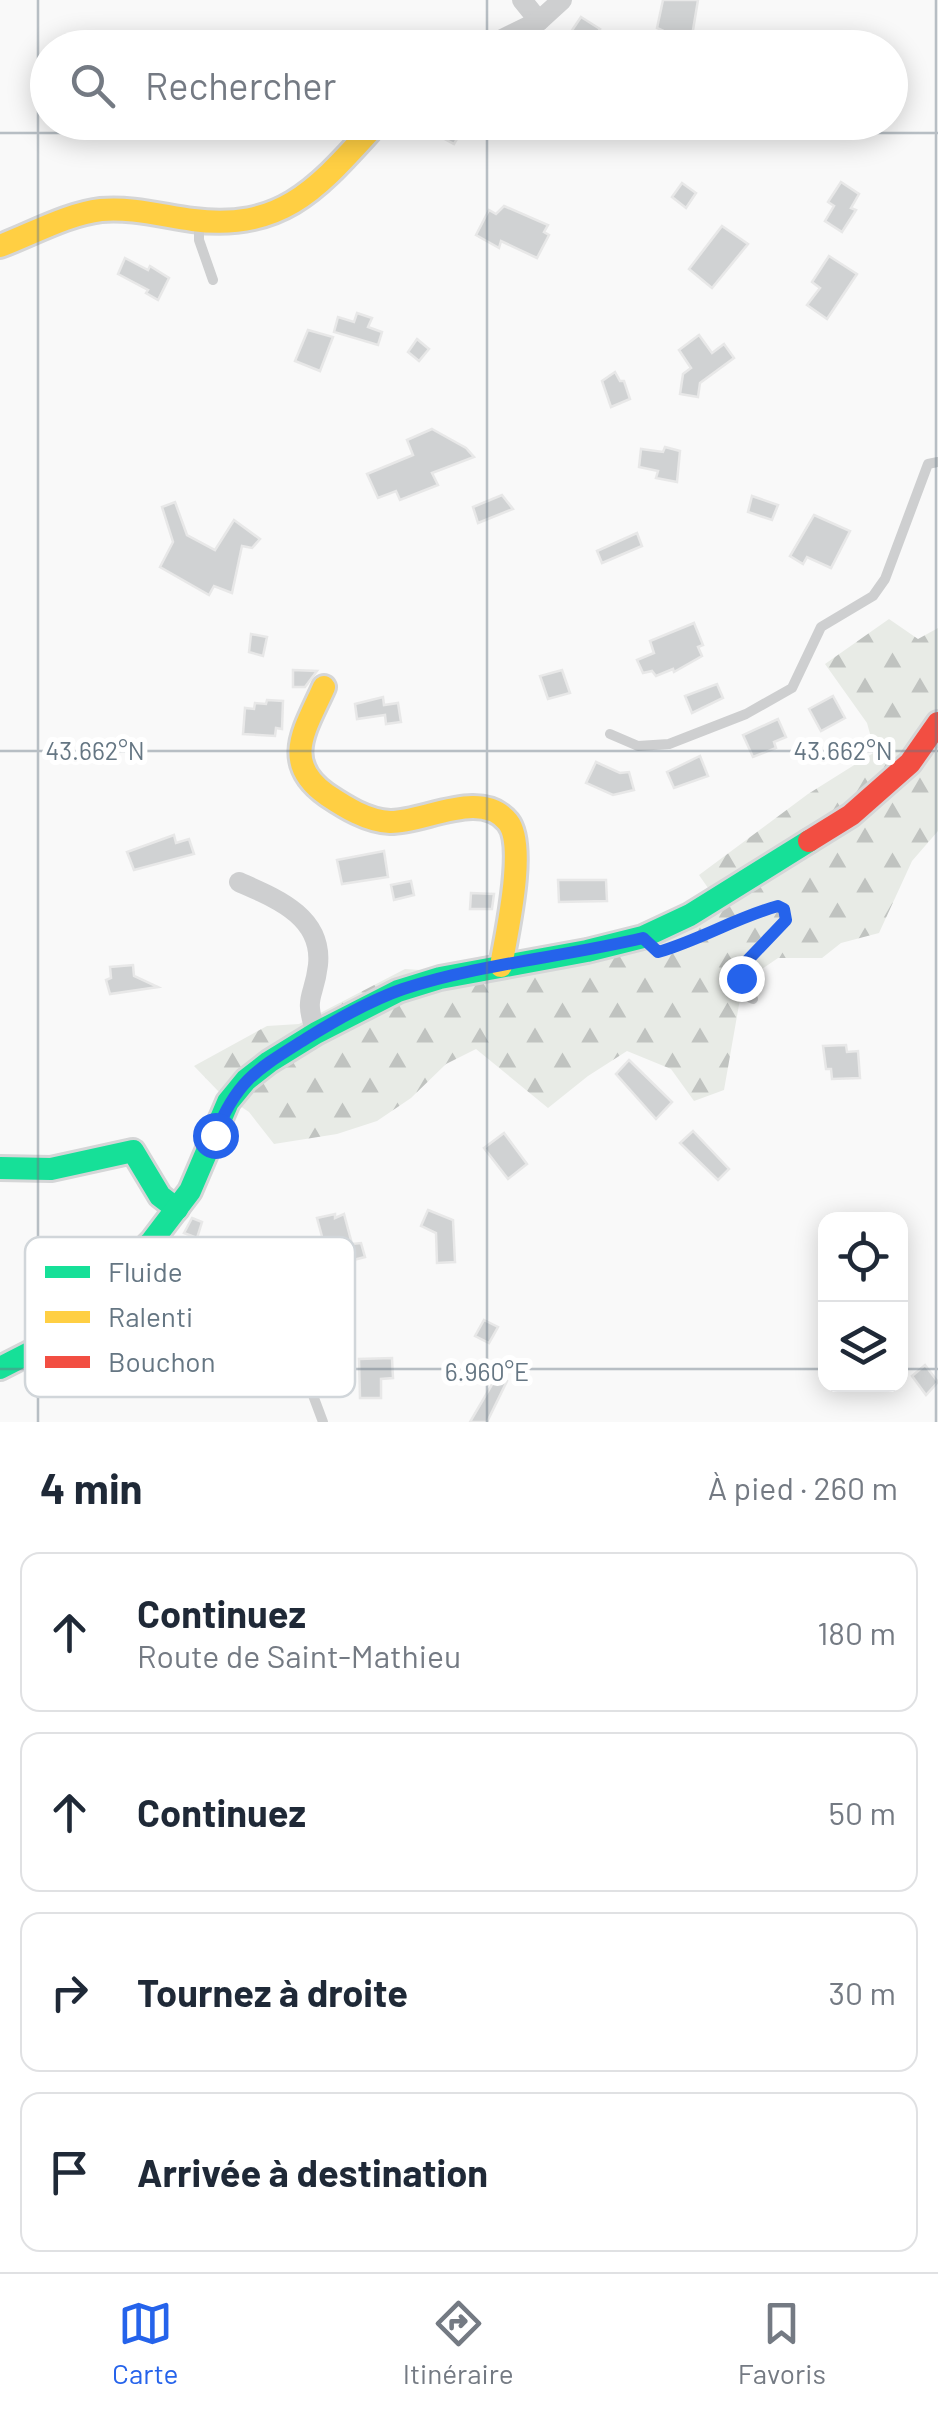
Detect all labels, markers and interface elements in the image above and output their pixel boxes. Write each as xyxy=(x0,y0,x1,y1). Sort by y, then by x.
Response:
search box xyxy=(30,30,908,140)
icon: search xyxy=(65,58,120,113)
text: Rechercher xyxy=(145,62,336,108)
text: 43.662°N xyxy=(45,735,145,765)
text: 43.662°N xyxy=(793,735,893,765)
route end xyxy=(719,956,765,1002)
route start xyxy=(193,1113,239,1159)
map controls xyxy=(818,1212,908,1392)
button: locate xyxy=(818,1212,908,1302)
legend xyxy=(25,1237,355,1397)
text: Fluide xyxy=(108,1254,183,1288)
text: Ralenti xyxy=(108,1299,193,1333)
button: layers xyxy=(818,1302,908,1392)
text: Bouchon xyxy=(108,1344,216,1378)
text: 6.960°E xyxy=(445,1356,529,1386)
text: 4 min xyxy=(40,1462,143,1512)
text: À pied · 260 m xyxy=(708,1468,898,1506)
text: Continuez xyxy=(137,1590,306,1636)
icon: ahead xyxy=(42,1605,97,1660)
text: 180 m xyxy=(817,1613,896,1651)
text: Route de Saint-Mathieu xyxy=(137,1636,461,1674)
icon: ahead xyxy=(42,1785,97,1840)
text: Continuez xyxy=(137,1789,306,1835)
text: 50 m xyxy=(829,1793,896,1831)
icon: right xyxy=(42,1965,97,2020)
text: Tournez à droite xyxy=(137,1969,408,2015)
text: 30 m xyxy=(829,1973,896,2011)
icon: arrive xyxy=(42,2145,97,2200)
text: Arrivée à destination xyxy=(137,2149,488,2195)
tab: Carte xyxy=(112,2296,178,2390)
tab: Itinéraire xyxy=(403,2296,514,2390)
tab: Favoris xyxy=(738,2296,826,2390)

